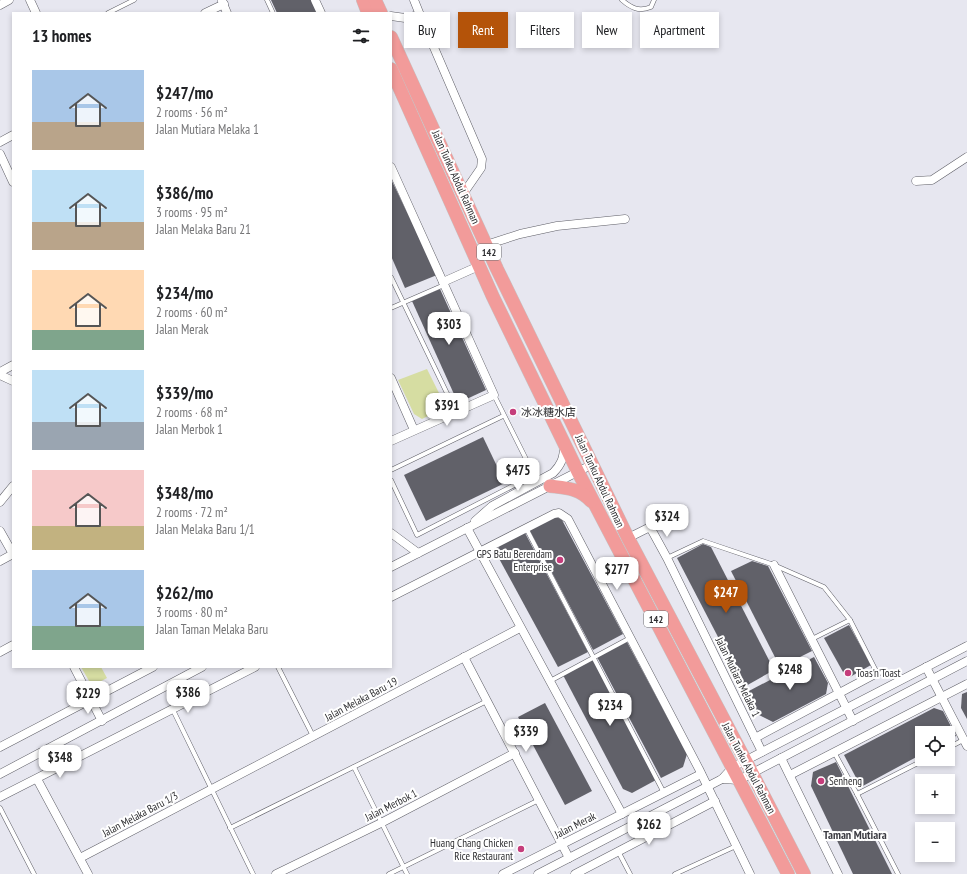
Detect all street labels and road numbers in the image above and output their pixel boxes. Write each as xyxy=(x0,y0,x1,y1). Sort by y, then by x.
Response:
street label: Jalan Tunku Abdul Rahman xyxy=(429,127,483,226)
road number: 142 xyxy=(477,244,501,260)
street label: Jalan Tunku Abdul Rahman xyxy=(572,431,628,530)
road number: 142 xyxy=(644,611,668,627)
street label: Jalan Mutiara Melaka 1 xyxy=(712,634,763,719)
street label: Jalan Melaka Baru 19 xyxy=(321,674,400,724)
street label: Jalan Tunku Abdul Rahman xyxy=(719,719,779,816)
street label: Jalan Merbok 1 xyxy=(362,786,419,825)
street label: Jalan Melaka Baru 1/3 xyxy=(99,788,180,840)
street label: Jalan Merak xyxy=(551,808,599,842)

